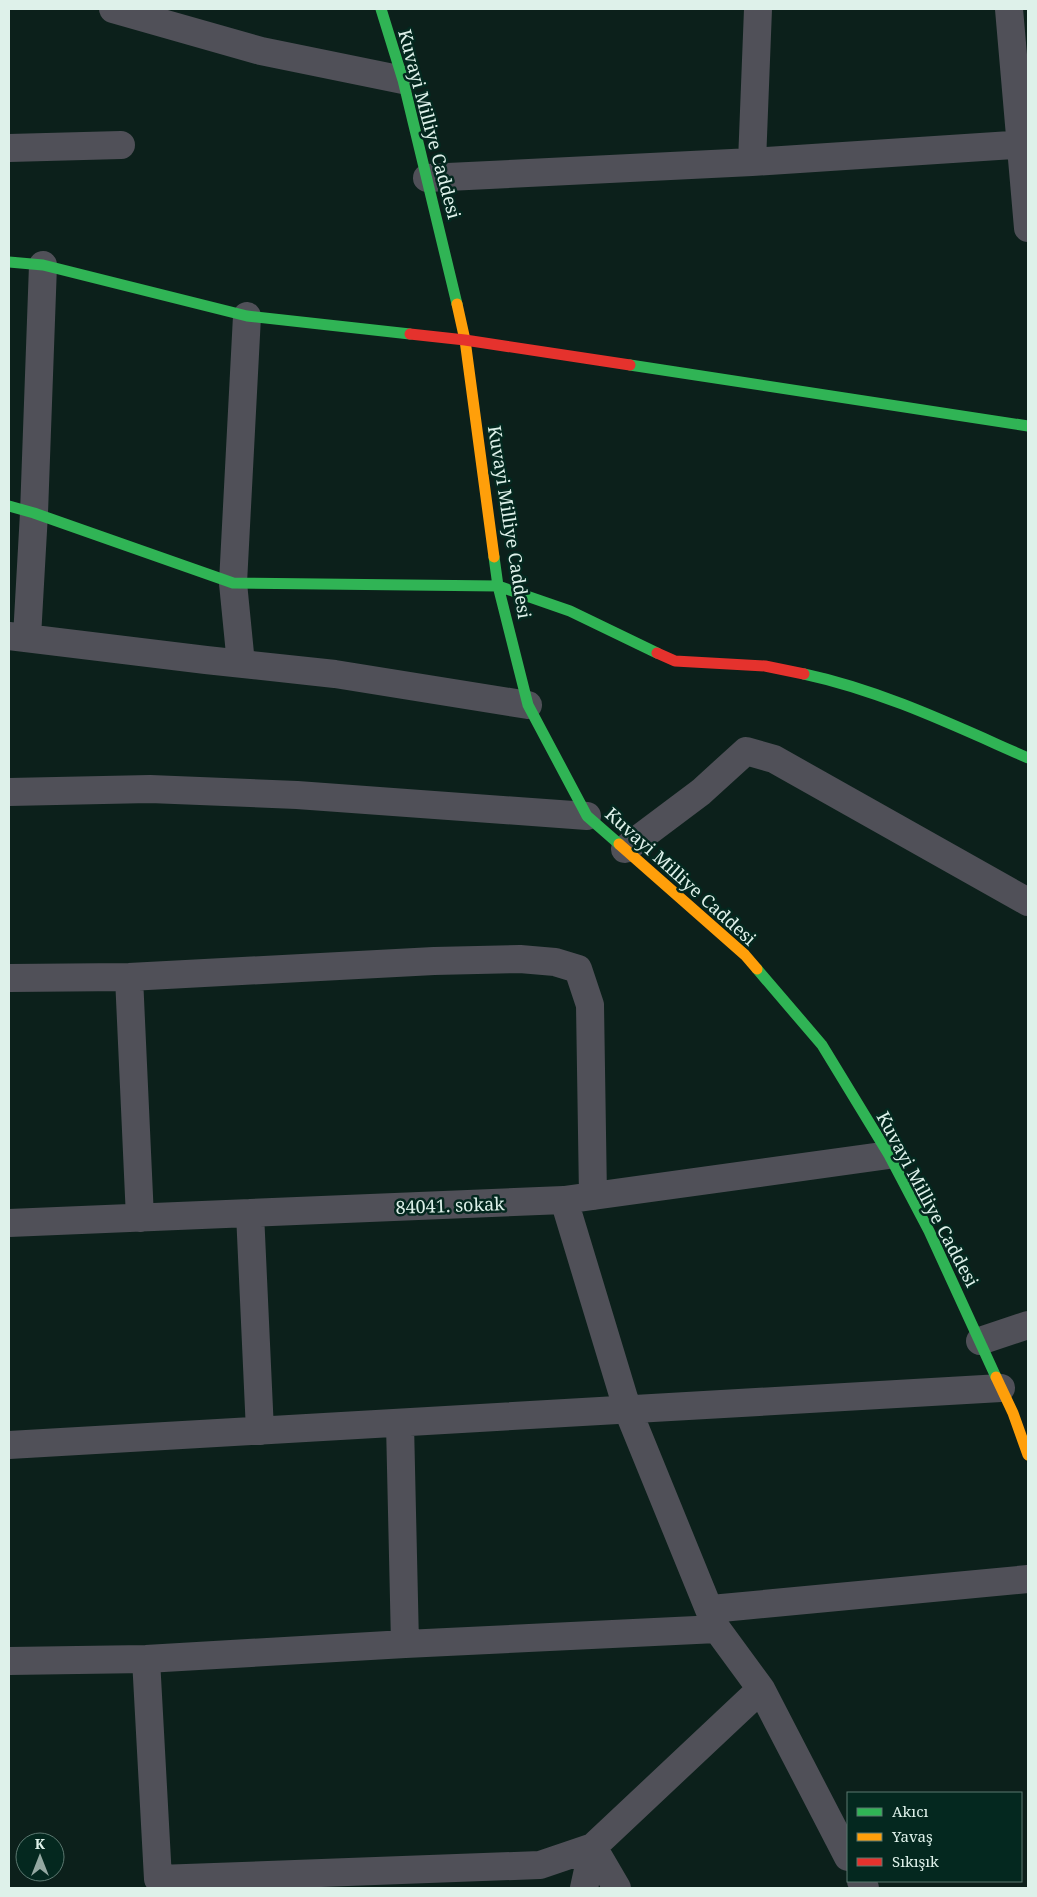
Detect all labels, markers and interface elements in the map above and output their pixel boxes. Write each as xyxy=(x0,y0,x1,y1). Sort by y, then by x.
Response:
street label: Kuvayi Milliye Caddesi xyxy=(393,27,467,222)
street label: Kuvayi Milliye Caddesi xyxy=(483,424,537,621)
street label: Kuvayi Milliye Caddesi xyxy=(600,802,762,950)
street label: Kuvayi Milliye Caddesi xyxy=(872,1107,985,1291)
street label: 84041. sokak xyxy=(395,1191,505,1219)
legend xyxy=(847,1792,1022,1882)
text: Akıcı xyxy=(892,1801,929,1821)
text: Yavaş xyxy=(891,1826,933,1846)
north arrow xyxy=(15,1832,65,1882)
text: K xyxy=(35,1834,46,1853)
text: Sıkışık xyxy=(892,1851,939,1871)

